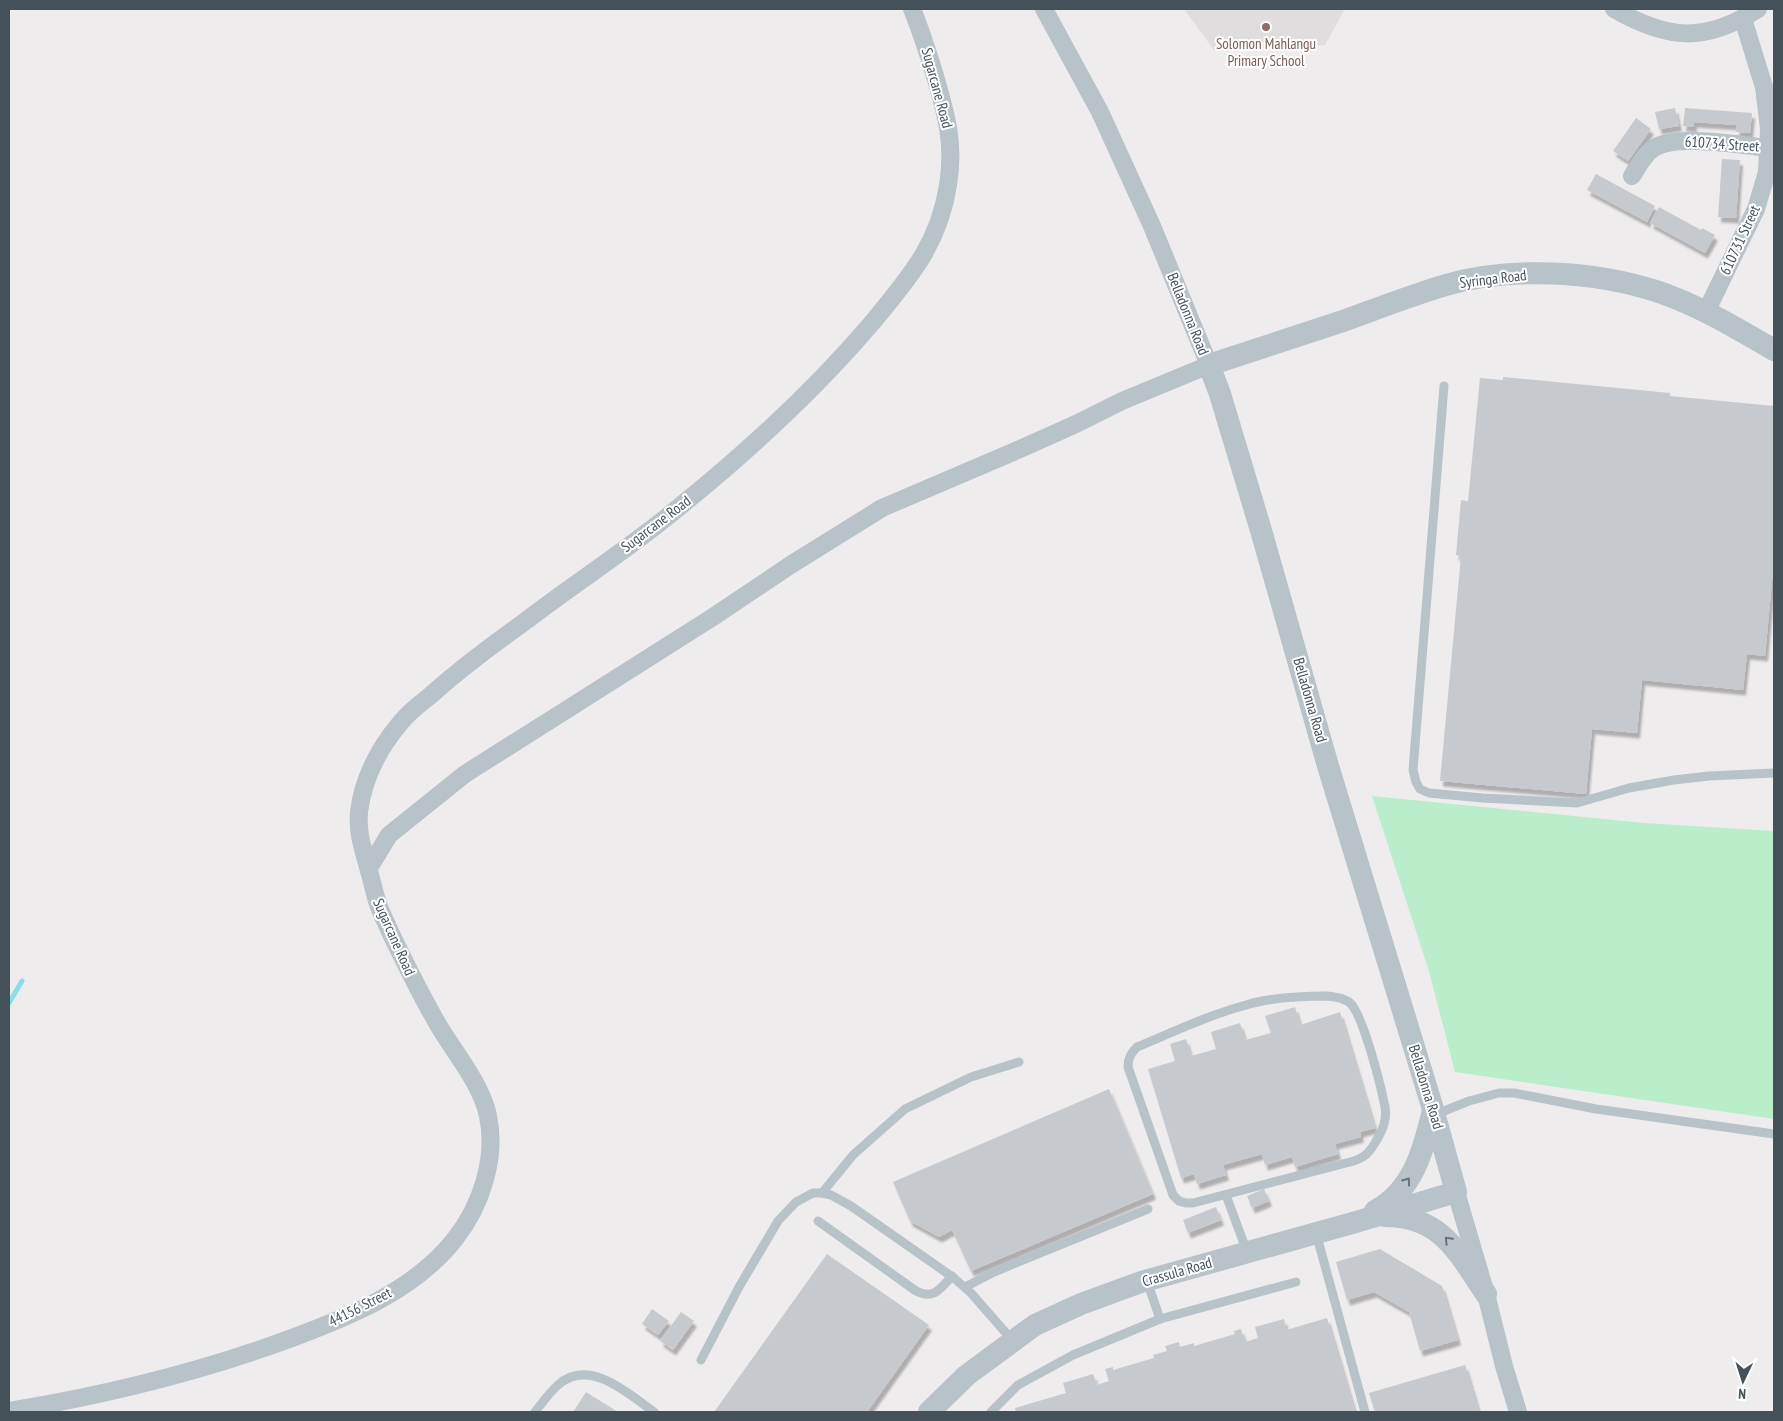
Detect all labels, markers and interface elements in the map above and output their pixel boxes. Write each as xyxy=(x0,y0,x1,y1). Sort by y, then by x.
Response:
marker: Solomon Mahlangu Primary School xyxy=(1260,21,1272,33)
place label: Solomon Mahlangu Primary School xyxy=(1216,34,1316,70)
street label: Sugarcane Road xyxy=(918,46,957,130)
street label: 610734 Street xyxy=(1684,131,1760,156)
street label: 610731 Street xyxy=(1715,202,1764,278)
street label: Syringa Road xyxy=(1458,265,1527,292)
street label: Belladonna Road xyxy=(1163,270,1214,358)
street label: Sugarcane Road xyxy=(617,491,694,556)
street label: Belladonna Road xyxy=(1289,655,1332,744)
street label: Sugarcane Road xyxy=(369,895,420,978)
street label: Belladonna Road xyxy=(1405,1042,1448,1131)
one-way arrow xyxy=(1401,1177,1410,1187)
one-way arrow xyxy=(1445,1237,1454,1246)
street label: Crassula Road xyxy=(1140,1253,1214,1291)
street label: 44156 Street xyxy=(325,1283,394,1330)
north arrow xyxy=(1718,1356,1768,1406)
text: N xyxy=(1738,1385,1746,1403)

